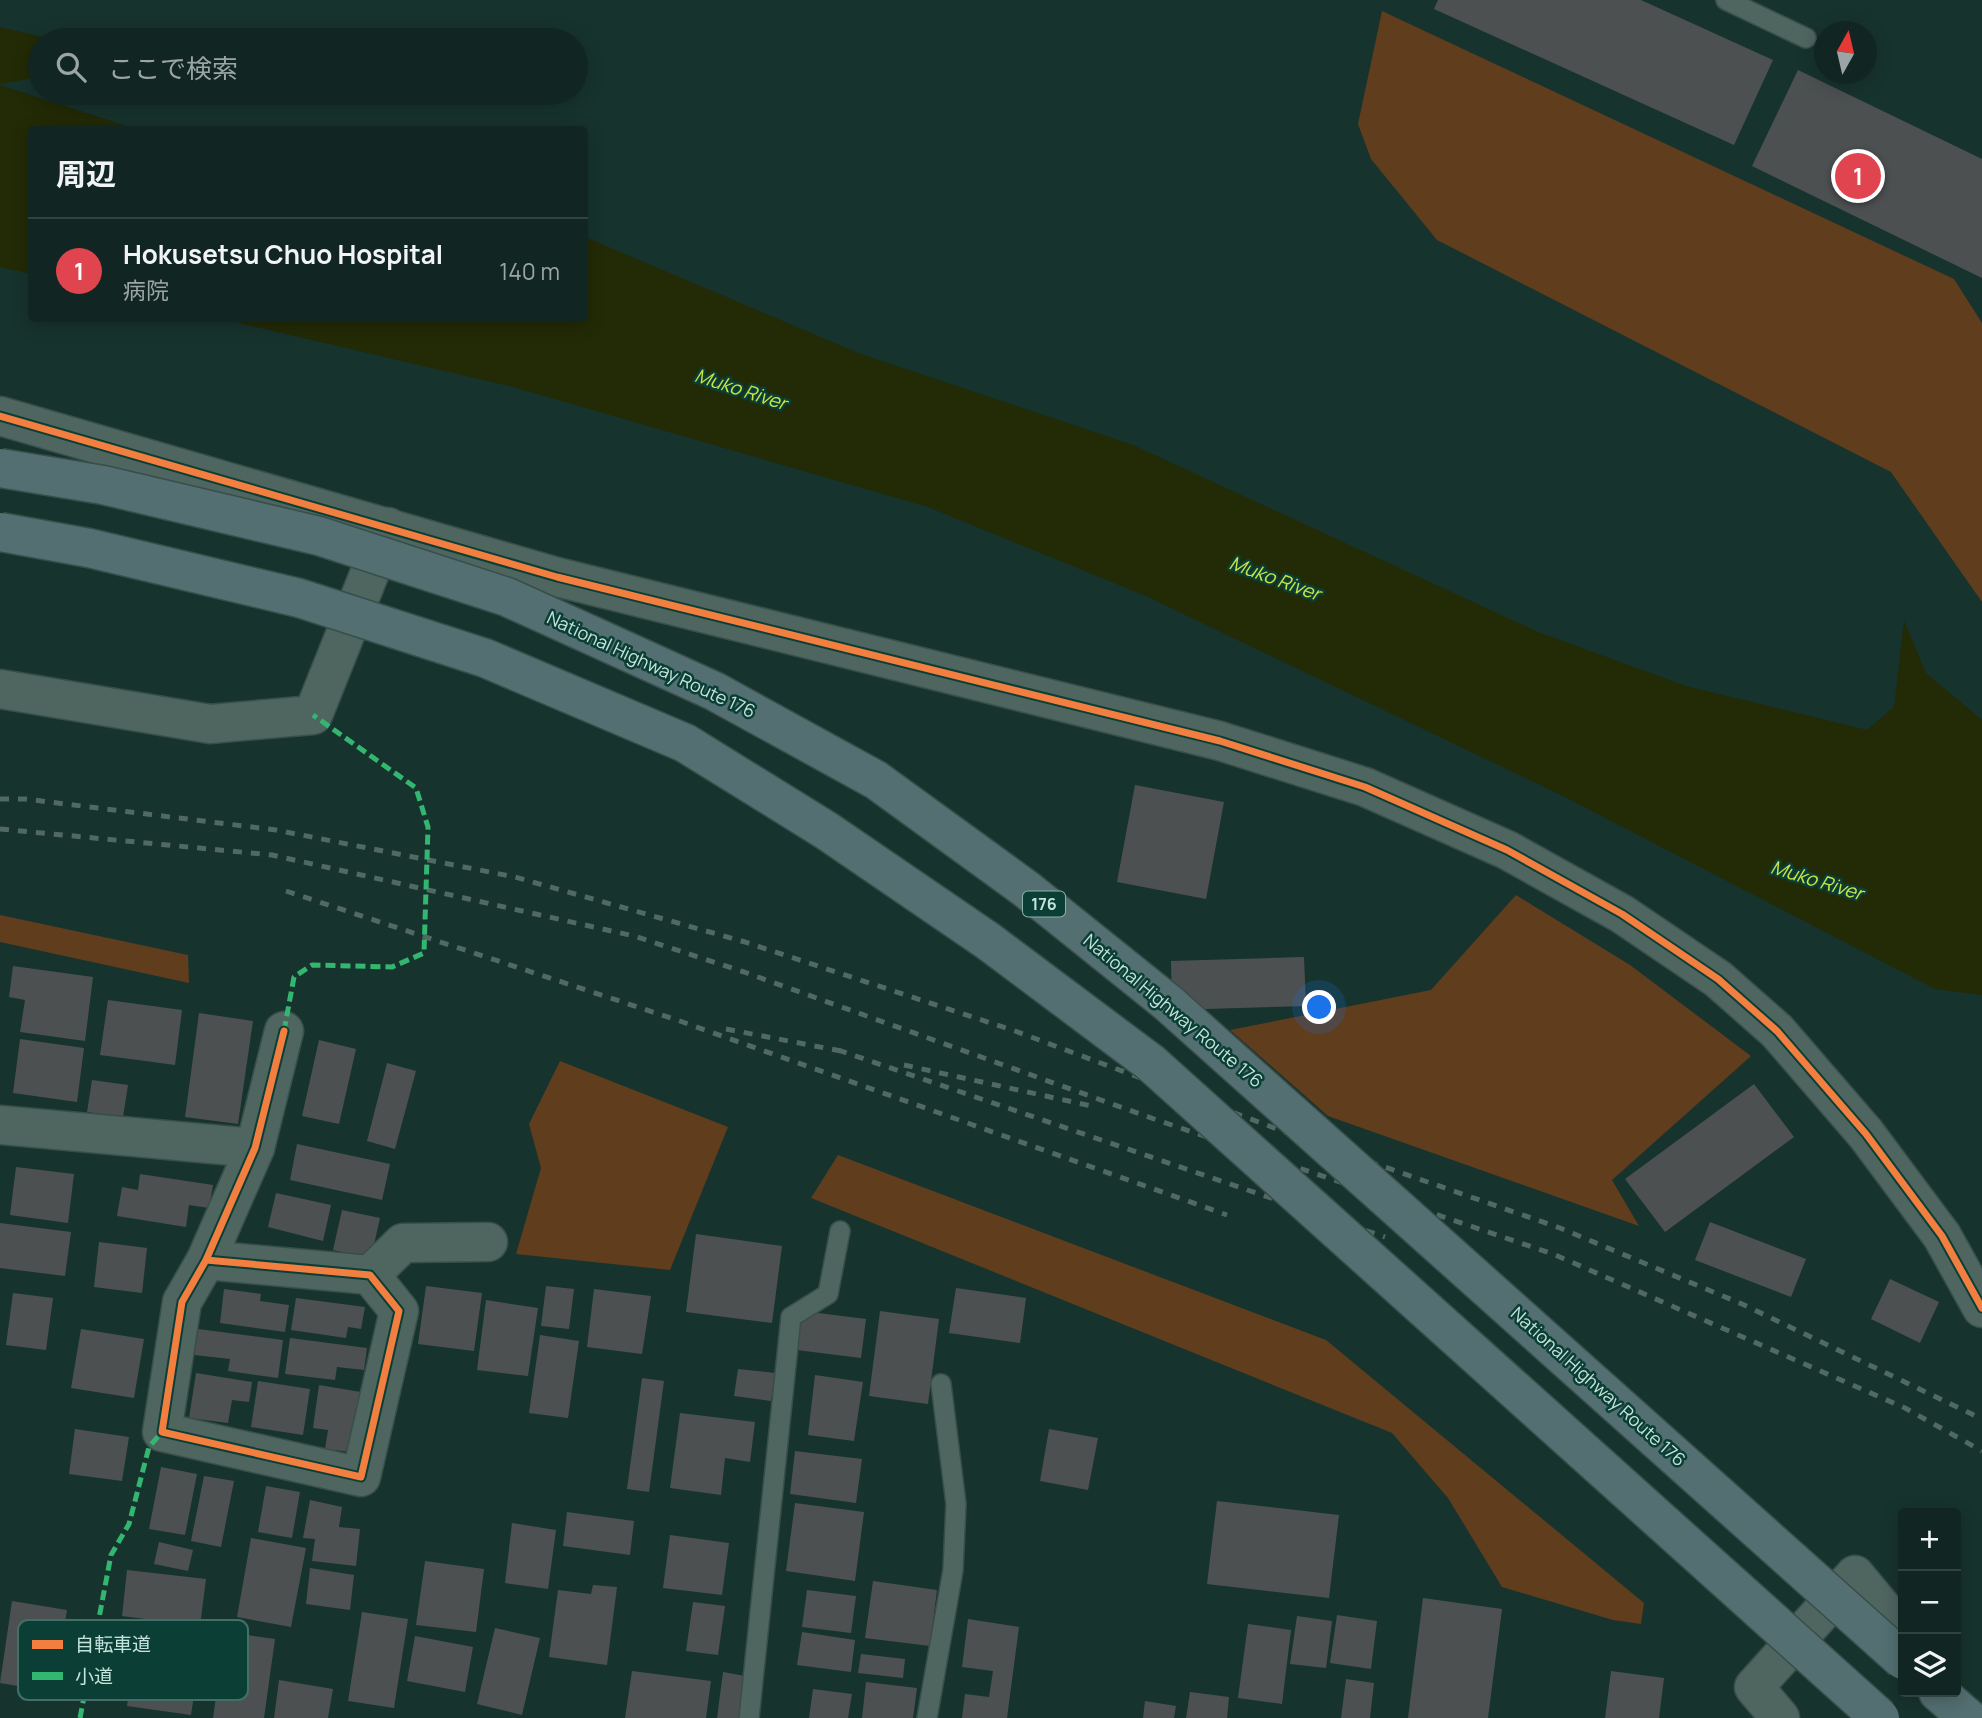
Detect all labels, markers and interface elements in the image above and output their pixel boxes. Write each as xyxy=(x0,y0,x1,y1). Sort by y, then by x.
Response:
north arrow xyxy=(1814,21,1877,84)
search box xyxy=(28,28,588,105)
icon: search xyxy=(52,48,90,86)
text: ここで検索 xyxy=(108,50,238,86)
pin: 1 xyxy=(1835,150,1881,202)
text: 周辺 xyxy=(56,153,116,194)
text: Hokusetsu Chuo Hospital xyxy=(123,236,443,272)
text: 1 xyxy=(74,255,84,287)
text: 140 m xyxy=(499,255,560,287)
text: 病院 xyxy=(123,274,169,306)
water label: Muko River xyxy=(692,362,792,417)
water label: Muko River xyxy=(1226,550,1326,607)
street label: National Highway Route 176 xyxy=(543,605,760,723)
water label: Muko River xyxy=(1768,854,1868,907)
road number: 176 xyxy=(1023,891,1065,916)
street label: National Highway Route 176 xyxy=(1079,928,1268,1093)
your location xyxy=(1302,990,1336,1024)
street label: National Highway Route 176 xyxy=(1506,1301,1691,1471)
map controls xyxy=(1898,1508,1961,1697)
button: + xyxy=(1898,1508,1961,1571)
button: − xyxy=(1898,1571,1961,1634)
legend xyxy=(18,1620,248,1700)
text: 自転車道 xyxy=(75,1631,151,1657)
button: layers xyxy=(1898,1634,1961,1697)
text: 小道 xyxy=(75,1663,113,1689)

